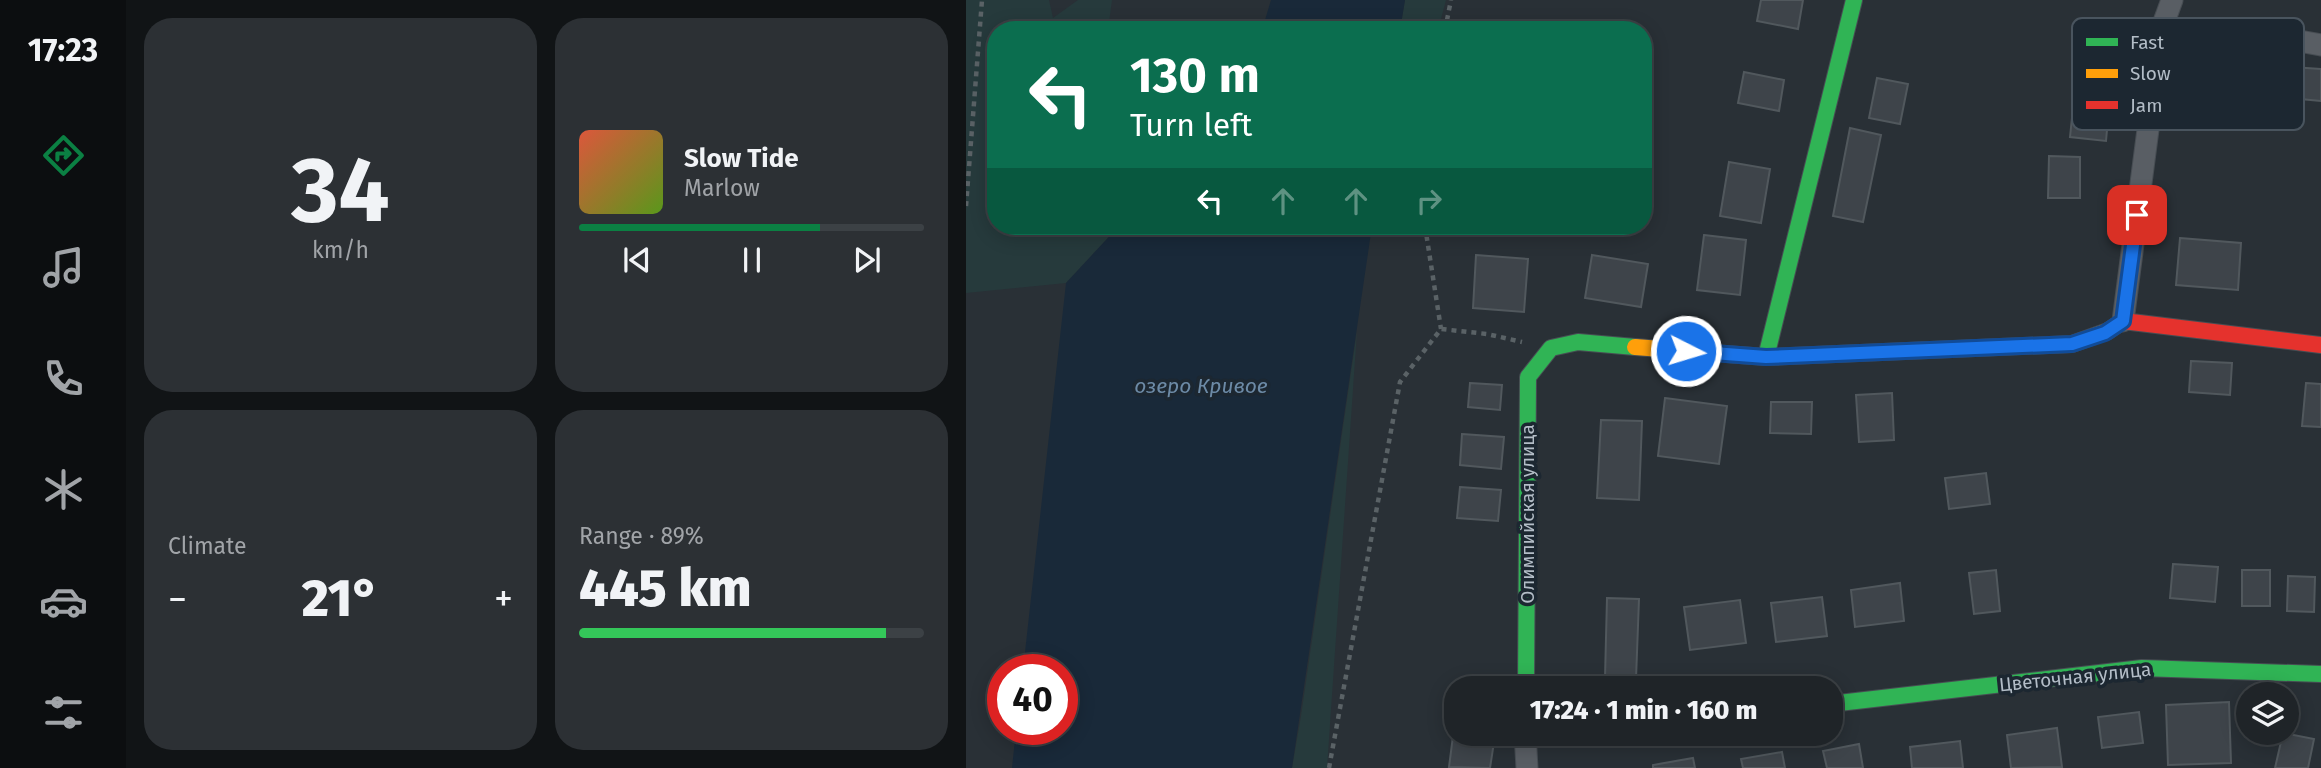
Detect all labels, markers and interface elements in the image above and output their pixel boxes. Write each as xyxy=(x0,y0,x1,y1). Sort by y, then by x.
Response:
legend xyxy=(2072,18,2304,130)
text: 17:23 xyxy=(28,31,98,69)
text: Fast xyxy=(2130,31,2164,54)
text: 130 m xyxy=(1130,46,1260,105)
icon: left xyxy=(1015,49,1106,140)
text: Slow xyxy=(2130,62,2171,85)
text: Jam xyxy=(2130,94,2162,117)
text: Turn left xyxy=(1130,106,1252,144)
icon: directions xyxy=(39,131,88,180)
text: 34 xyxy=(291,136,390,245)
text: Slow Tide xyxy=(684,143,799,174)
text: Marlow xyxy=(684,174,760,202)
icon: left xyxy=(1191,182,1229,220)
icon: ahead xyxy=(1264,182,1302,220)
icon: ahead xyxy=(1337,182,1375,220)
icon: right xyxy=(1410,182,1448,220)
pin xyxy=(2107,185,2167,245)
icon: arrive xyxy=(2118,196,2156,234)
text: km/h xyxy=(312,236,369,264)
icon: previous xyxy=(618,241,656,279)
icon: pause xyxy=(733,241,771,279)
icon: next xyxy=(848,241,886,279)
icon: music xyxy=(39,243,88,292)
position arrow xyxy=(1649,314,1723,388)
icon: phone xyxy=(39,354,88,403)
water label: озеро Кривое xyxy=(1134,373,1268,399)
street label: Олимпийская улица xyxy=(1516,424,1539,604)
icon: climate xyxy=(39,465,88,514)
text: Range · 89% xyxy=(579,522,704,550)
text: Climate xyxy=(168,532,247,560)
text: 445 km xyxy=(579,557,752,620)
text: 21° xyxy=(302,567,379,630)
text: − xyxy=(168,576,187,622)
text: + xyxy=(494,576,513,622)
icon: car xyxy=(39,577,88,626)
speed limit sign: 40 xyxy=(987,654,1078,745)
street label: Цветочная улица xyxy=(1998,658,2152,696)
map controls xyxy=(2236,682,2299,745)
button: layers xyxy=(2236,682,2299,745)
icon: filters xyxy=(39,688,88,737)
text: 17:24 · 1 min · 160 m xyxy=(1530,695,1757,726)

